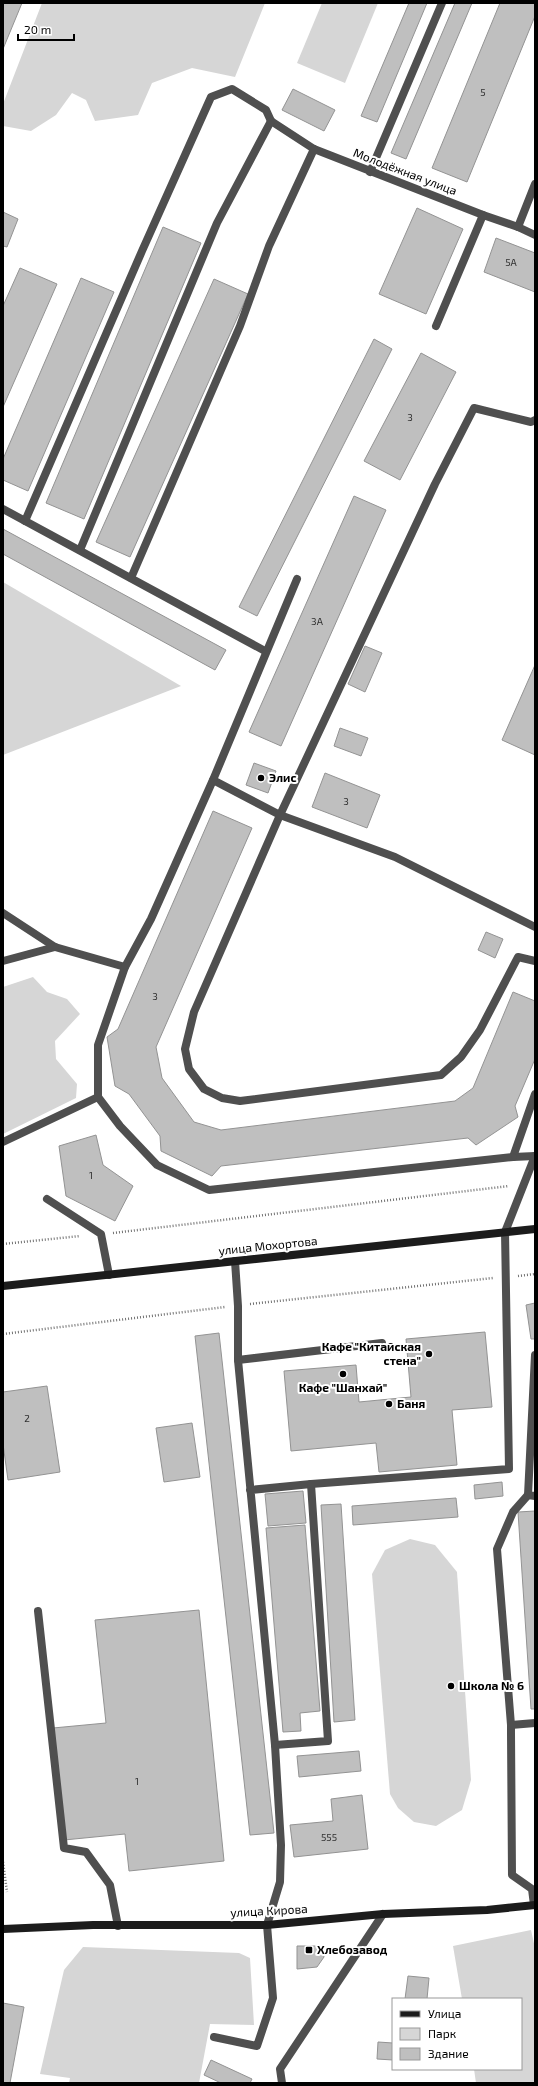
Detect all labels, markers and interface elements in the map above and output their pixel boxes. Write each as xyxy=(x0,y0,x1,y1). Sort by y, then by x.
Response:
scale bar xyxy=(18,16,74,42)
text: 20 m xyxy=(24,22,51,36)
house number: 5 xyxy=(480,86,486,98)
street label: Молодёжная улица xyxy=(351,145,459,198)
house number: 5А xyxy=(505,256,518,268)
house number: 3 xyxy=(407,411,413,423)
house number: 3А xyxy=(311,615,324,627)
place label: Элис xyxy=(269,770,297,784)
marker: Элис xyxy=(256,773,266,783)
house number: 3 xyxy=(343,795,349,807)
house number: 3 xyxy=(152,990,158,1002)
house number: 1 xyxy=(89,1169,93,1181)
street label: улица Мохортова xyxy=(218,1233,318,1258)
place label: Кафе "Китайская стена" xyxy=(322,1339,421,1367)
marker: Кафе "Китайская стена" xyxy=(424,1349,434,1359)
marker: Кафе "Шанхай" xyxy=(338,1369,348,1379)
place label: Кафе "Шанхай" xyxy=(299,1380,387,1394)
place label: Баня xyxy=(397,1396,426,1410)
marker: Баня xyxy=(384,1399,394,1409)
house number: 2 xyxy=(24,1412,30,1424)
place label: Школа № 6 xyxy=(459,1678,524,1692)
marker: Школа № 6 xyxy=(446,1681,456,1691)
house number: 1 xyxy=(135,1775,139,1787)
house number: 555 xyxy=(321,1831,337,1843)
street label: улица Кирова xyxy=(230,1901,308,1920)
place label: Хлебозавод xyxy=(317,1942,388,1956)
marker: Хлебозавод xyxy=(304,1945,314,1955)
legend xyxy=(392,1998,522,2070)
text: Улица xyxy=(428,2006,461,2020)
text: Парк xyxy=(428,2026,457,2040)
text: Здание xyxy=(428,2046,469,2060)

